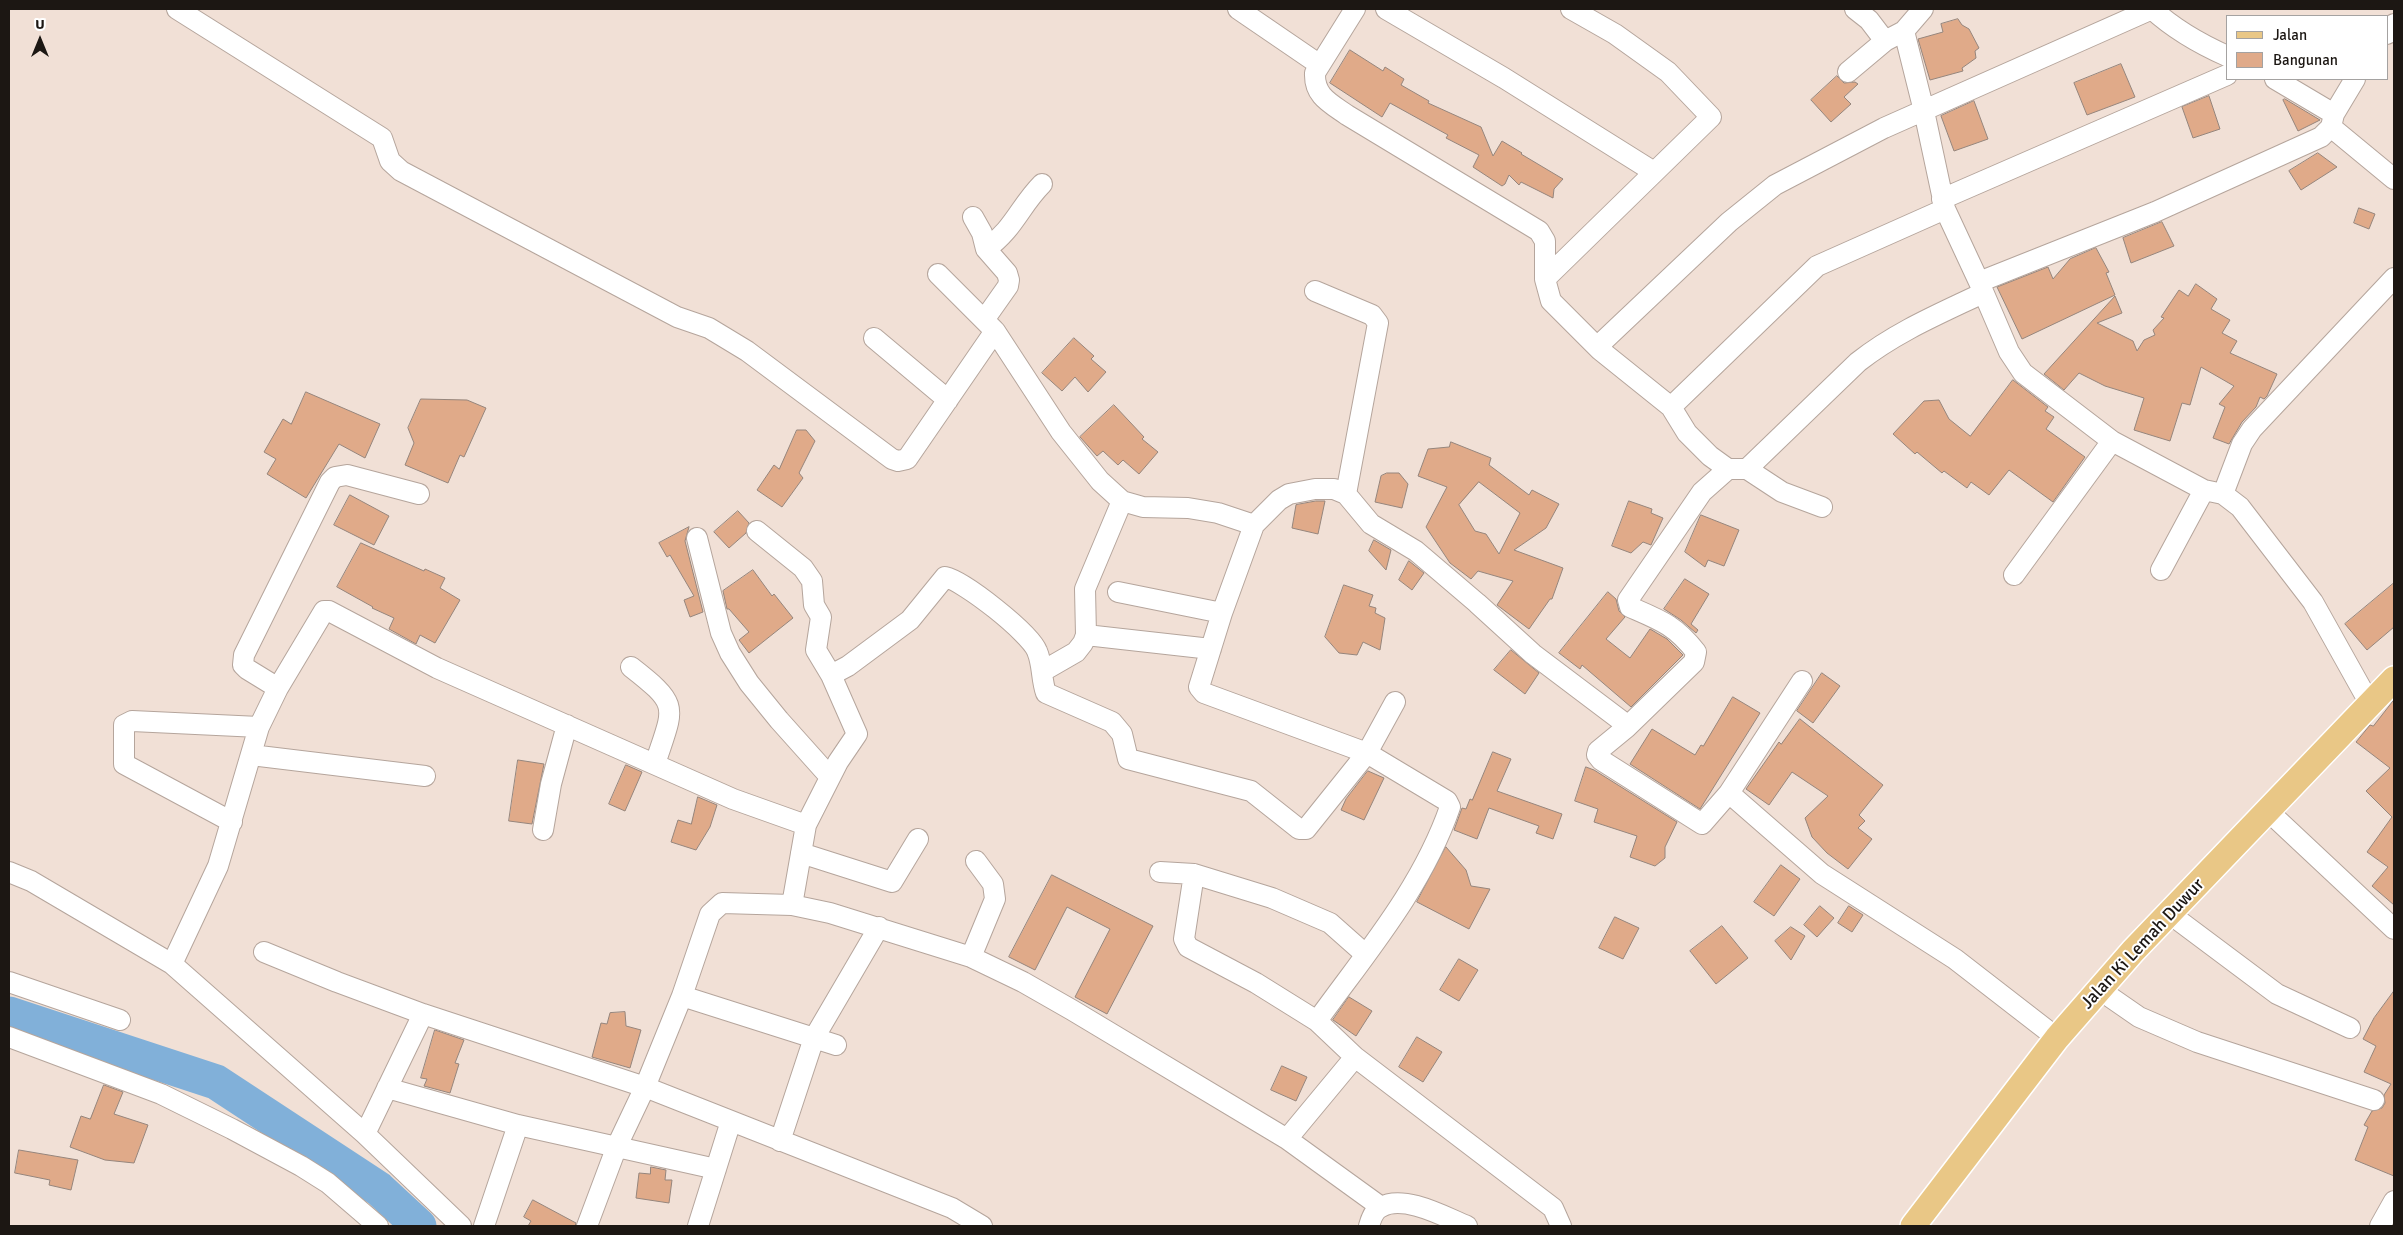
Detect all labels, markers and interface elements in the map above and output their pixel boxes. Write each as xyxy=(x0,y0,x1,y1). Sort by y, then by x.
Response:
north arrow xyxy=(15,15,65,65)
legend xyxy=(2226,15,2388,80)
text: U xyxy=(35,16,45,33)
text: Jalan xyxy=(2273,26,2307,44)
text: Bangunan xyxy=(2273,51,2338,69)
street label: Jalan Ki Lemah Duwur xyxy=(2077,874,2209,1014)

